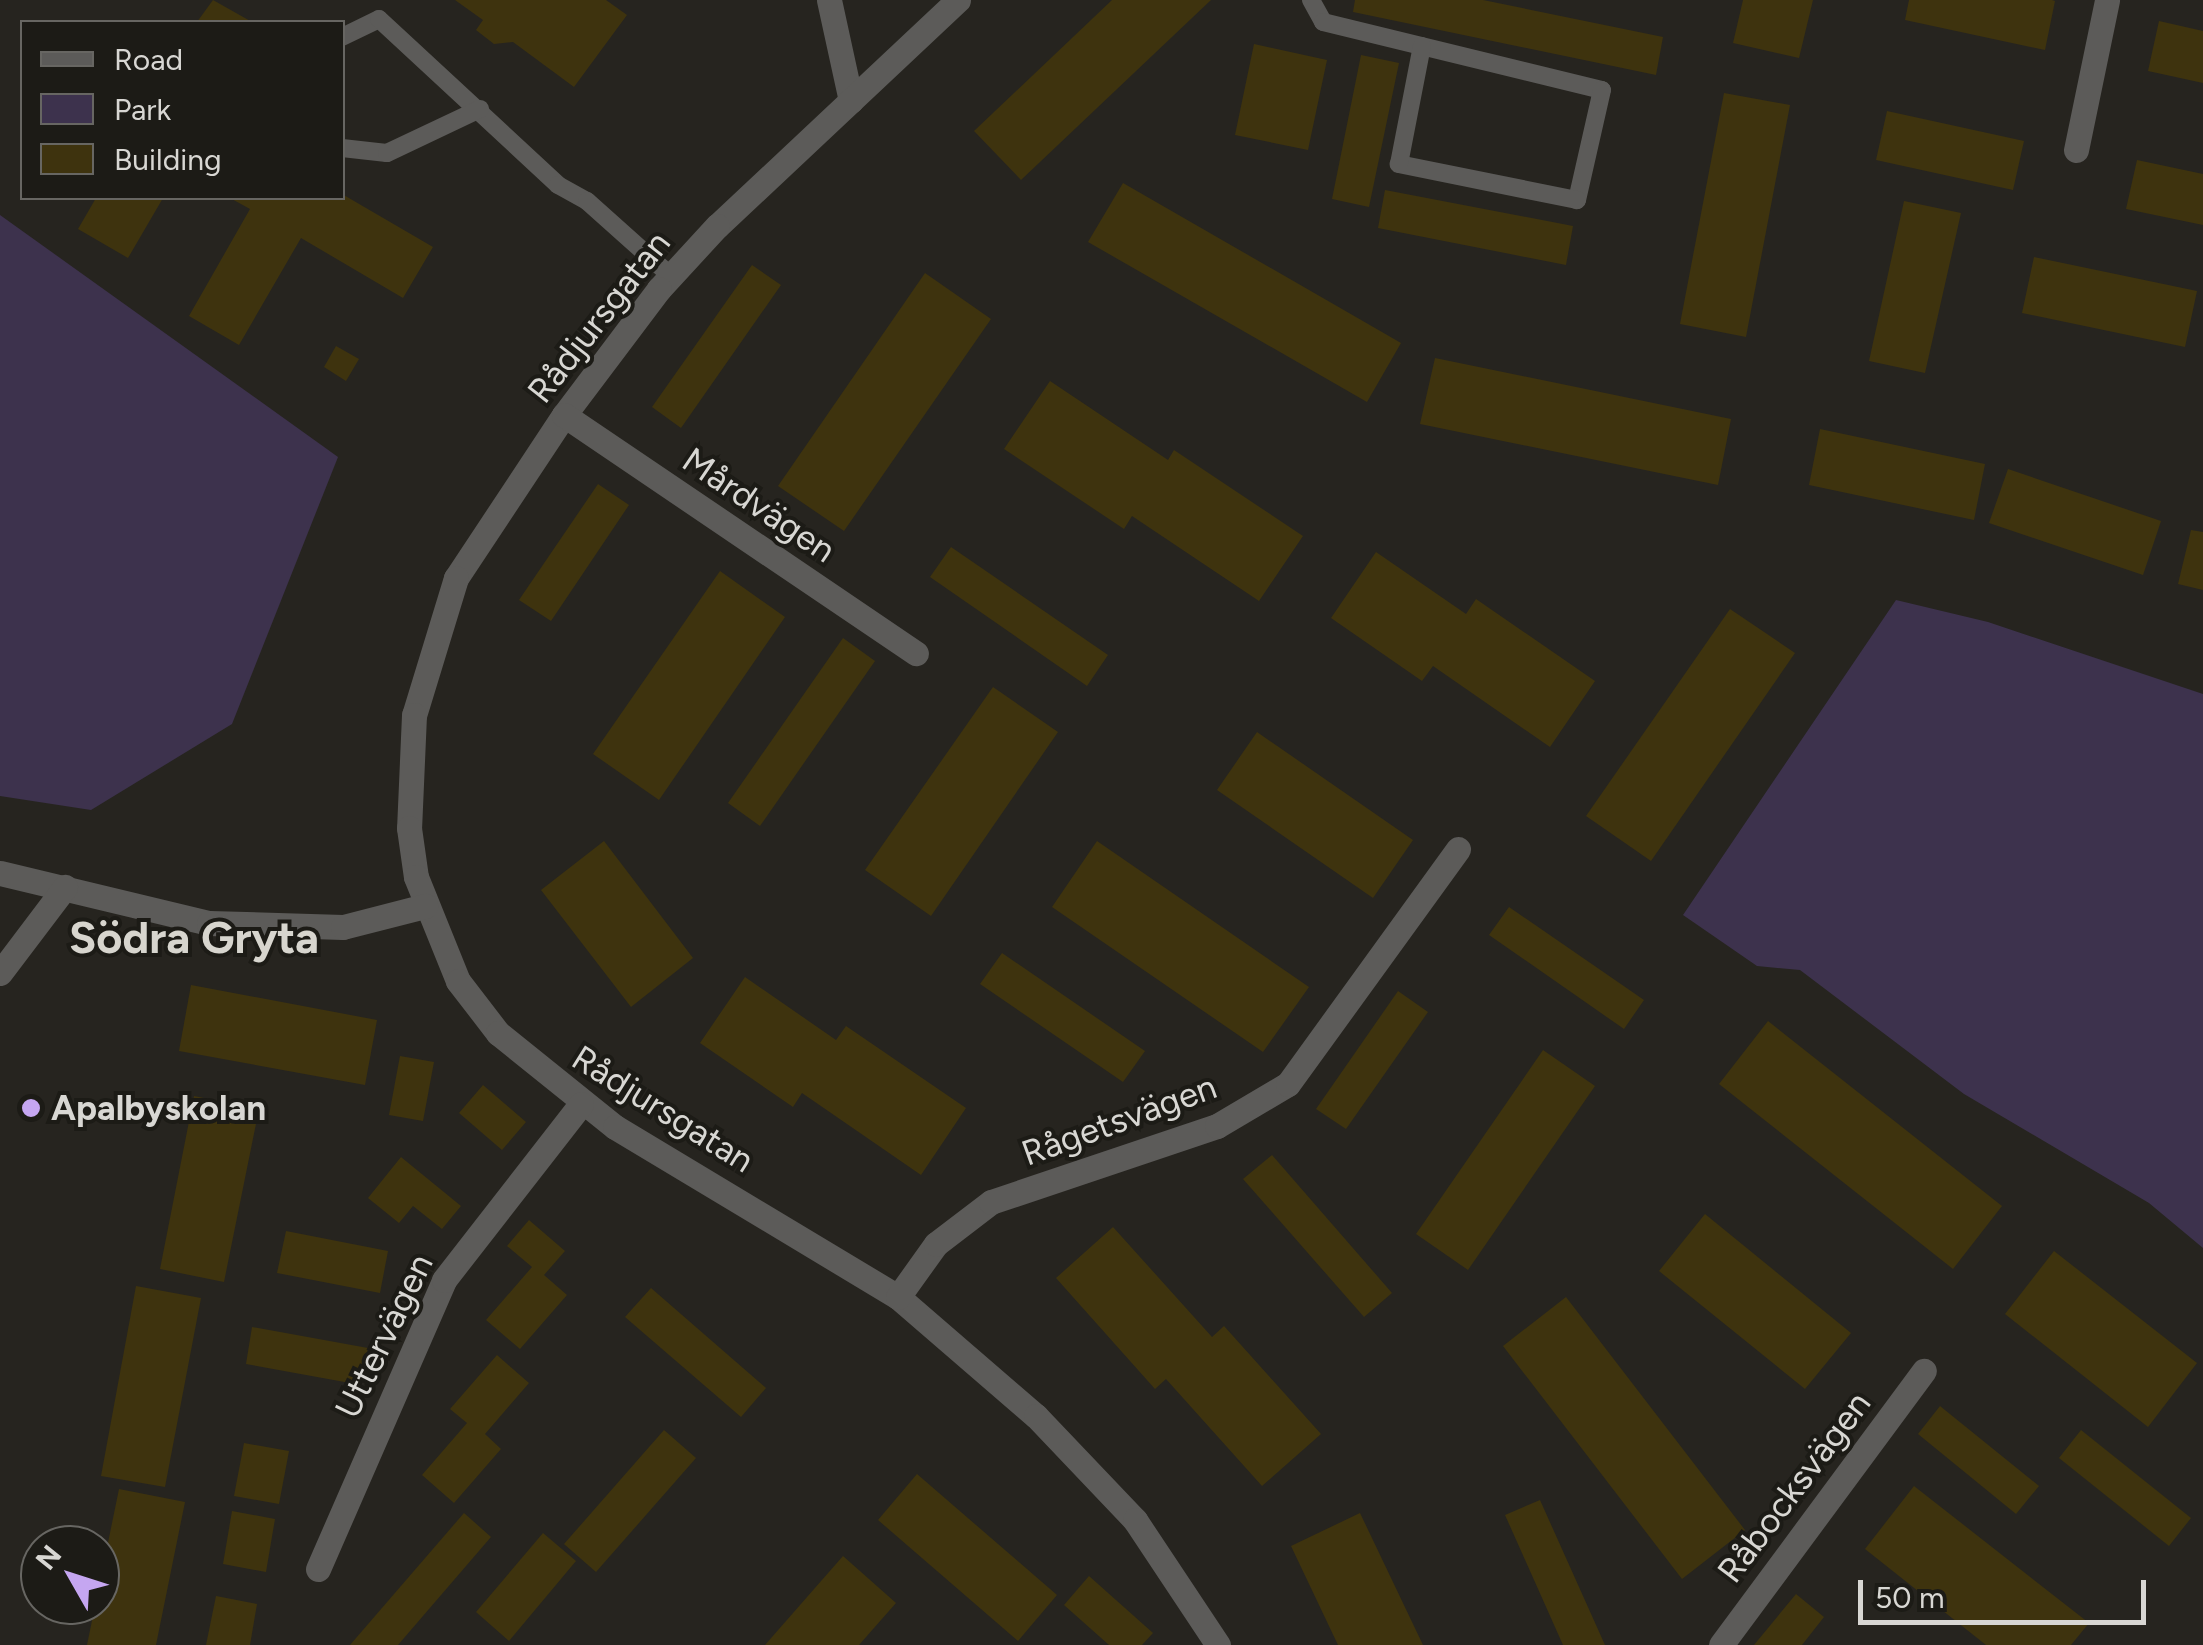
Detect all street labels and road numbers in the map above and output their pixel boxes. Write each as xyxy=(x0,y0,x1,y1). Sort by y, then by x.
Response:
street label: Rådjursgatan xyxy=(519,223,679,411)
street label: Mårdvägen xyxy=(675,439,843,571)
street label: Rådjursgatan xyxy=(564,1037,762,1181)
street label: Rågetsvägen xyxy=(1016,1065,1222,1175)
street label: Uttervägen xyxy=(326,1247,442,1425)
street label: Råbocksvägen xyxy=(1709,1383,1879,1591)

